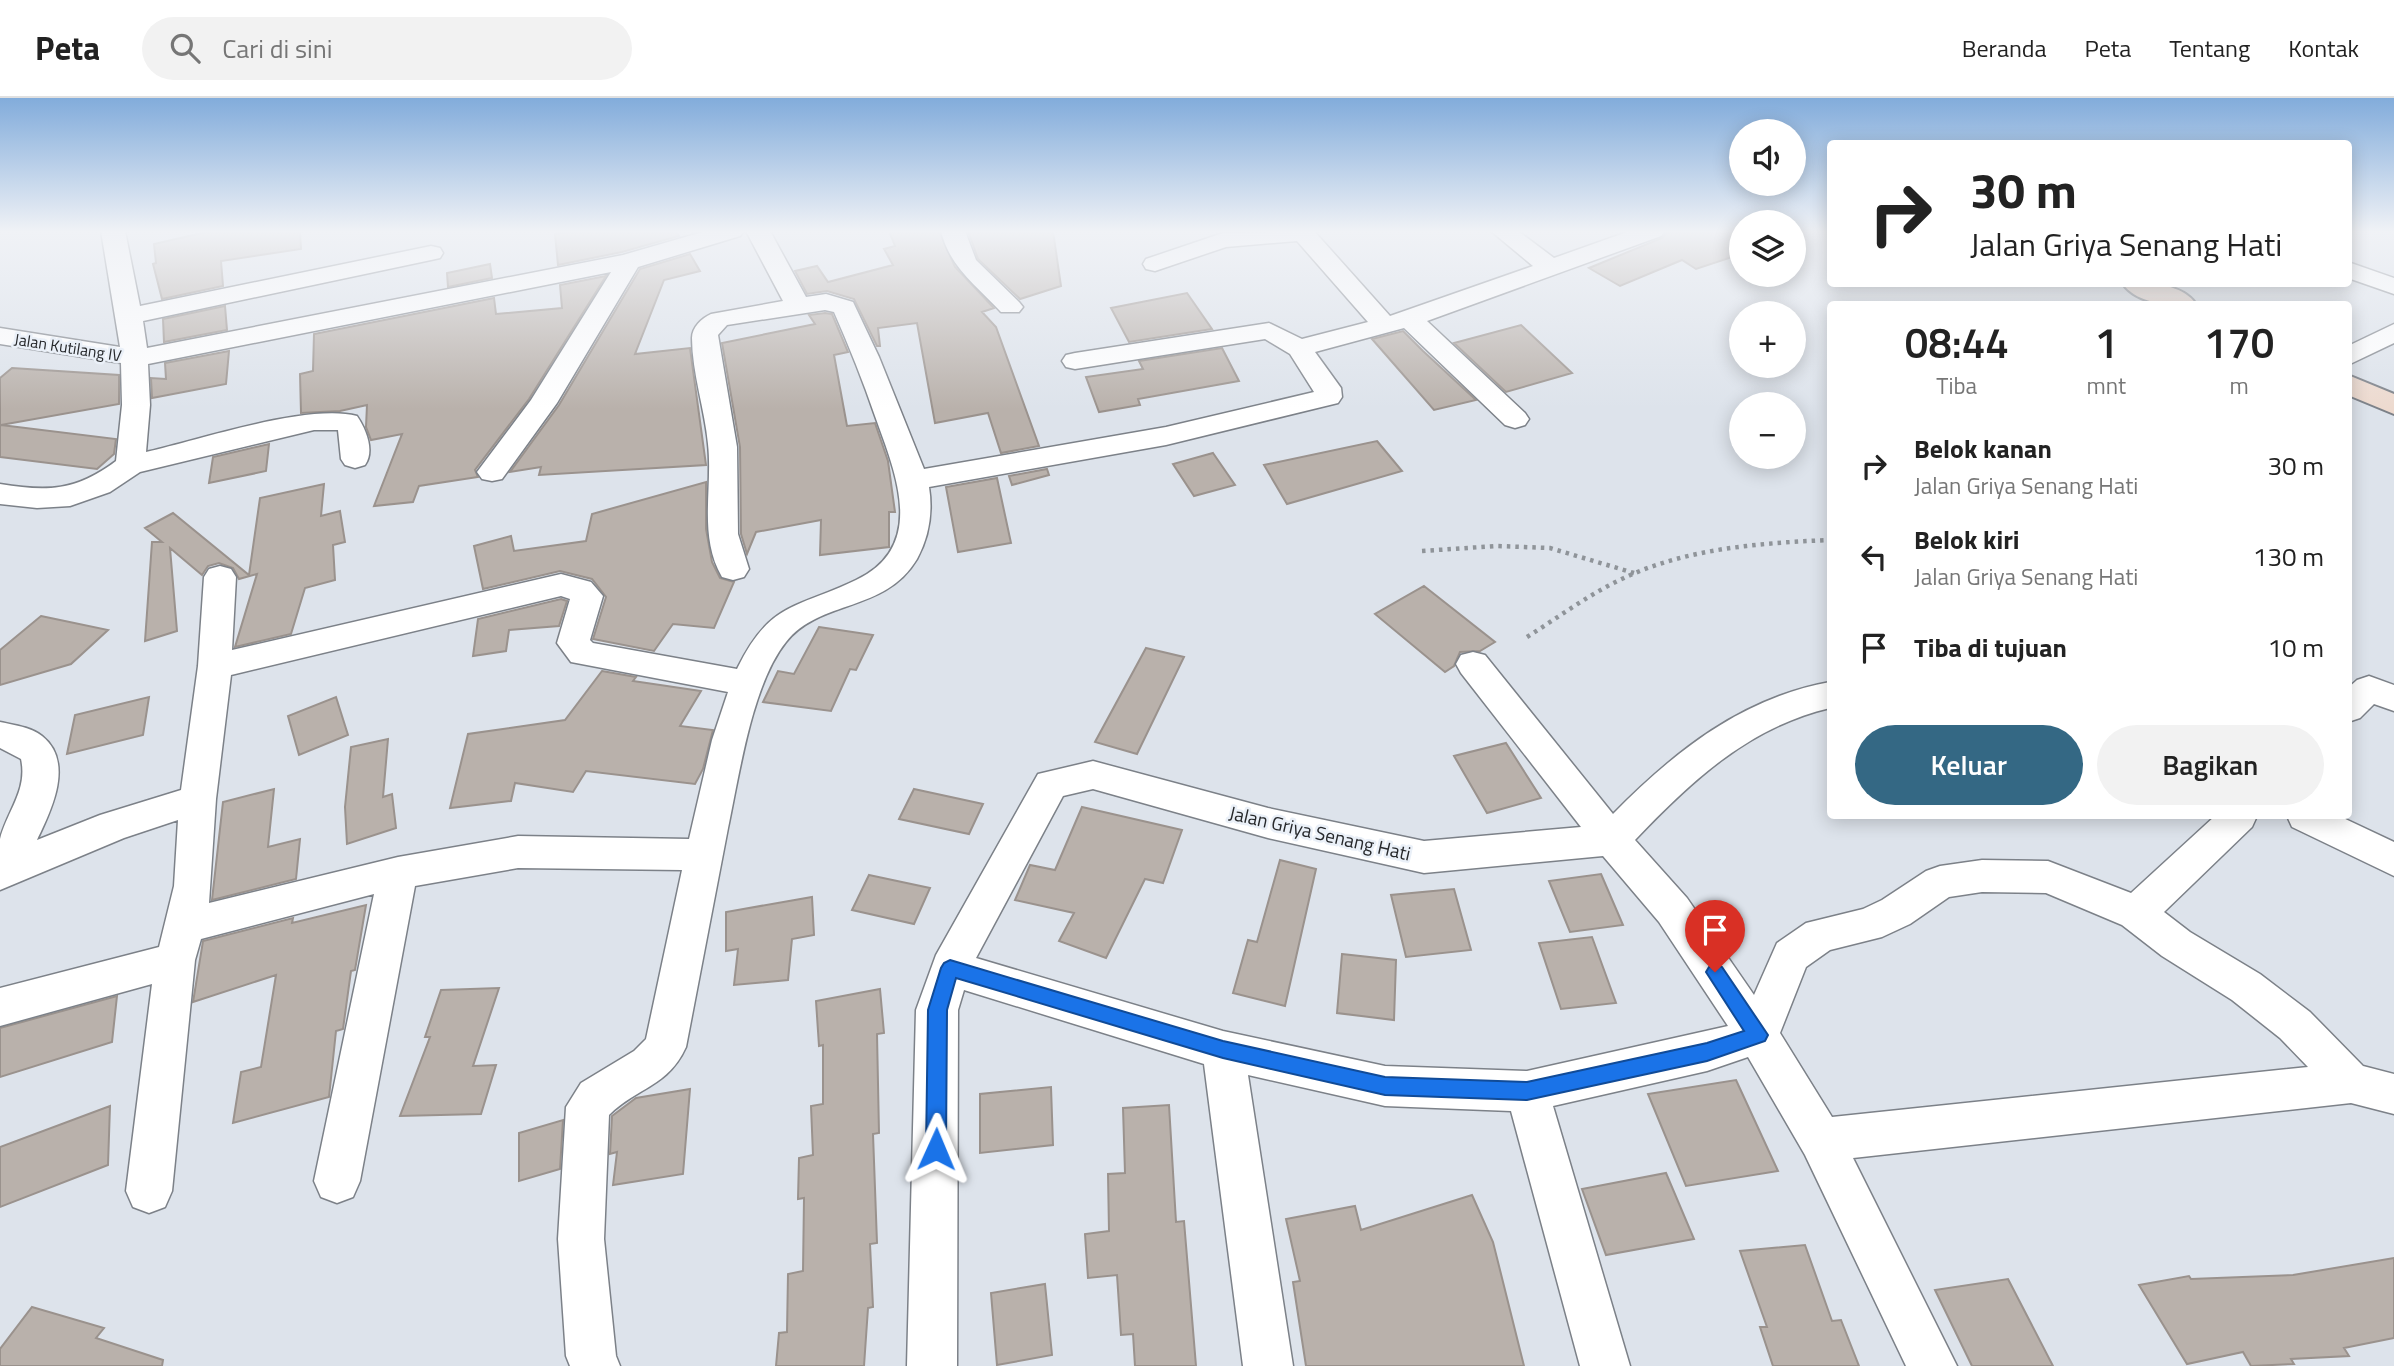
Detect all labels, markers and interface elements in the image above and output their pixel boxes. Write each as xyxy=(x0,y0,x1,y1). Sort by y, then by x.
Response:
search box xyxy=(142,17,632,80)
text: Peta xyxy=(35,23,100,73)
icon: search xyxy=(166,29,204,67)
text: Cari di sini xyxy=(222,29,332,68)
text: Beranda xyxy=(1962,30,2047,66)
text: Peta xyxy=(2085,30,2131,66)
text: Tentang xyxy=(2169,30,2250,66)
text: Kontak xyxy=(2288,30,2359,66)
map controls xyxy=(1729,119,1806,469)
button: sound xyxy=(1729,119,1806,196)
text: 30 m xyxy=(1970,152,2077,227)
icon: right xyxy=(1855,168,1946,259)
button: layers xyxy=(1729,210,1806,287)
text: Jalan Griya Senang Hati xyxy=(1970,220,2282,268)
button: + xyxy=(1729,301,1806,378)
text: 08:44 xyxy=(1905,310,2009,374)
text: 1 xyxy=(2095,310,2118,374)
text: 170 xyxy=(2204,310,2274,374)
street label: Jalan Kutilang IV xyxy=(13,327,123,367)
text: Tiba xyxy=(1936,368,1977,403)
text: mnt xyxy=(2086,368,2126,403)
text: m xyxy=(2229,368,2249,403)
button: − xyxy=(1729,392,1806,469)
text: Belok kanan xyxy=(1914,429,2052,468)
text: 30 m xyxy=(2267,446,2324,485)
icon: right xyxy=(1855,447,1893,485)
text: Jalan Griya Senang Hati xyxy=(1914,468,2138,503)
text: Belok kiri xyxy=(1914,520,2020,559)
text: 130 m xyxy=(2253,537,2324,576)
icon: left xyxy=(1855,538,1893,576)
text: Jalan Griya Senang Hati xyxy=(1914,559,2138,594)
text: Tiba di tujuan xyxy=(1914,628,2067,667)
text: 10 m xyxy=(2267,628,2324,667)
icon: arrive xyxy=(1855,629,1893,667)
button: Keluar xyxy=(1855,725,2083,805)
button: Bagikan xyxy=(2097,725,2324,805)
street label: Jalan Griya Senang Hati xyxy=(1227,798,1414,867)
pin xyxy=(1685,900,1745,972)
icon: arrive xyxy=(1696,911,1734,949)
position arrow xyxy=(899,1112,973,1186)

